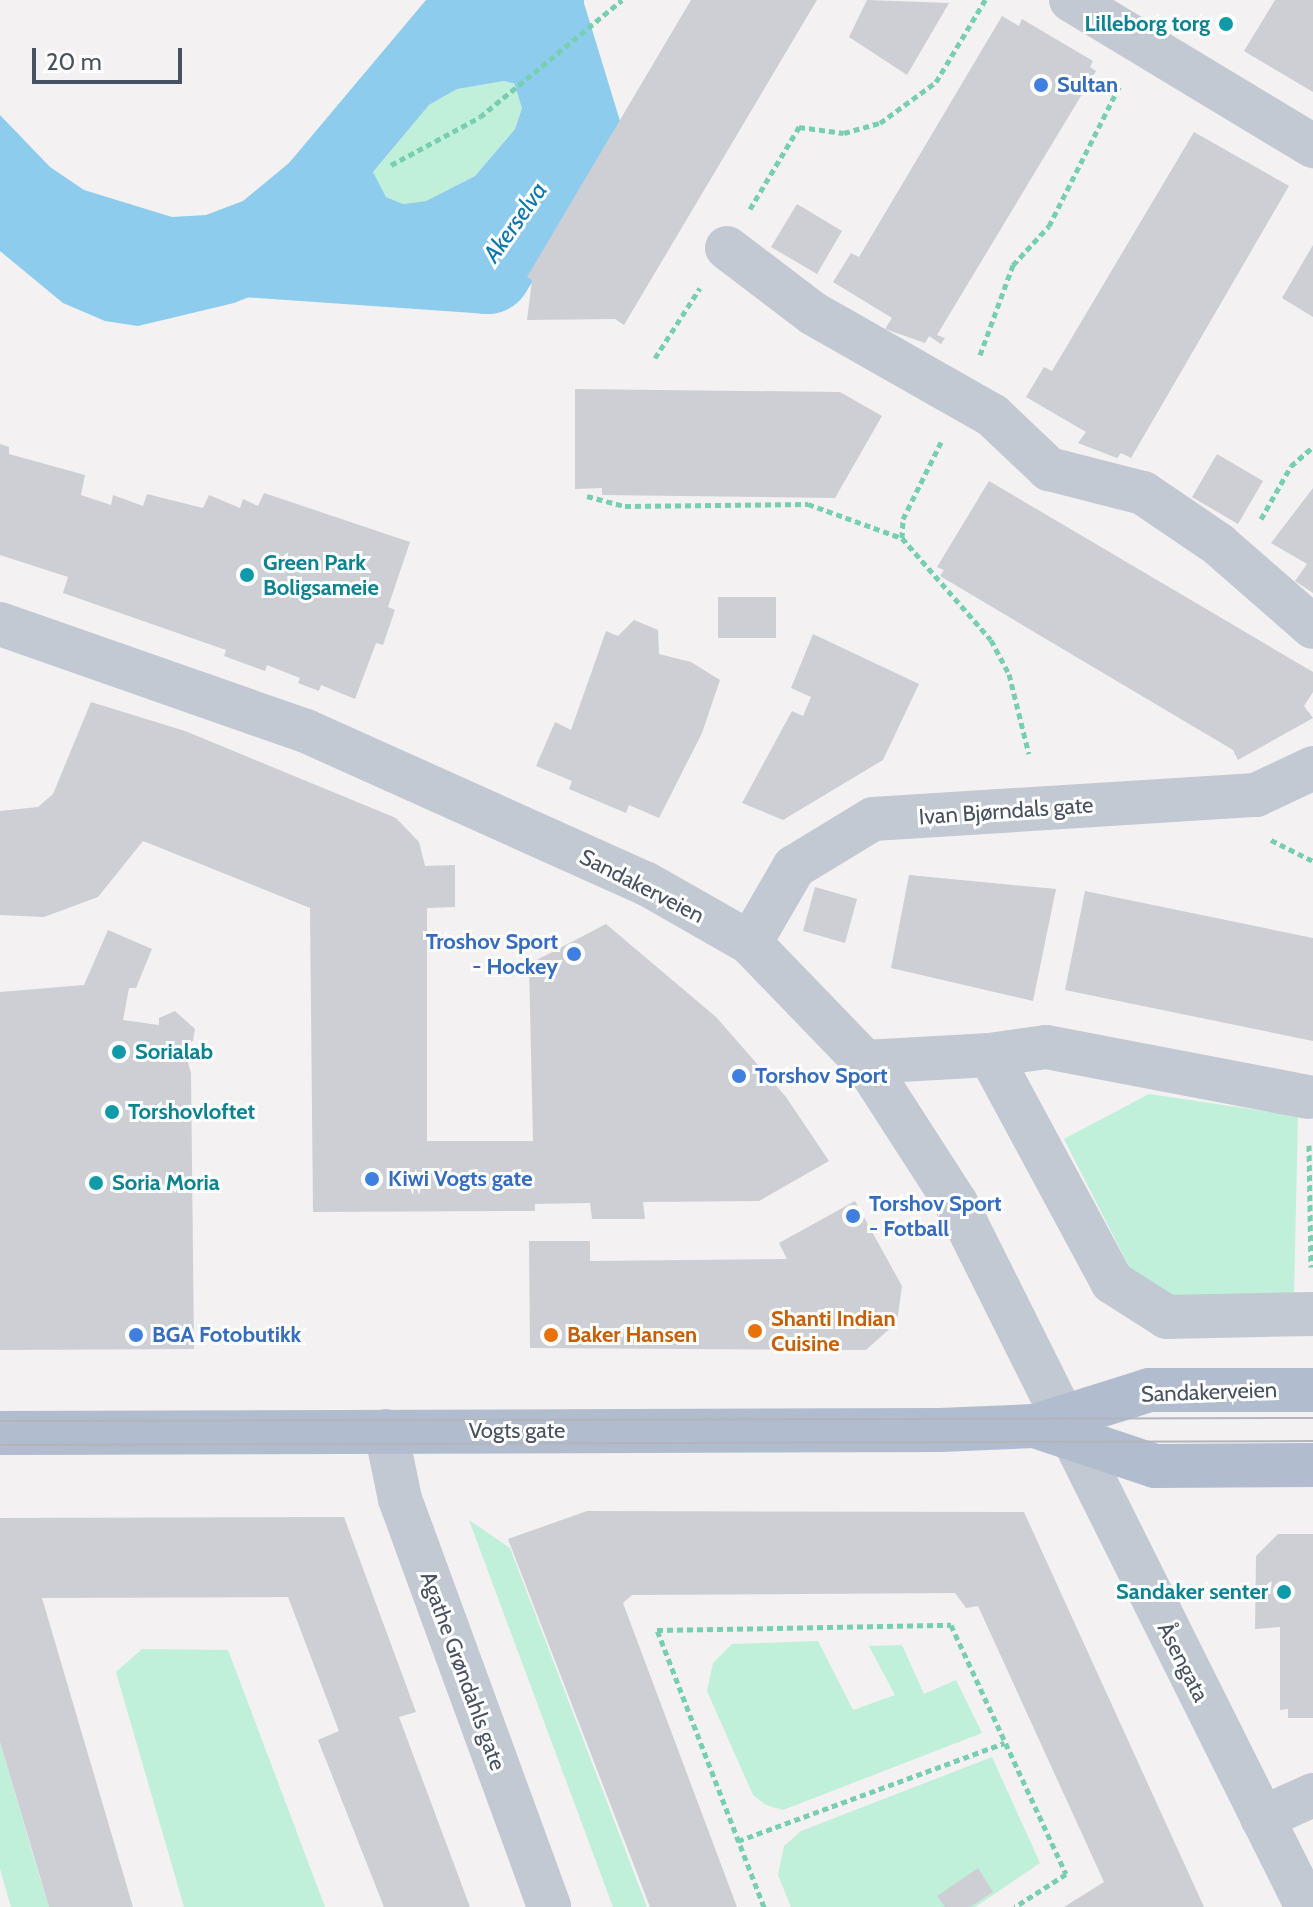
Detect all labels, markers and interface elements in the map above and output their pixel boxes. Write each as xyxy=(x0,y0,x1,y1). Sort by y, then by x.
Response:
place label: Lilleborg torg xyxy=(1084,11,1210,37)
marker: Lilleborg torg xyxy=(1217,15,1235,33)
scale bar xyxy=(36,32,186,82)
text: 20 m xyxy=(46,47,102,76)
place label: Sultan xyxy=(1057,72,1118,98)
marker: Sultan xyxy=(1032,76,1050,94)
water label: Akerselva xyxy=(477,176,553,268)
place label: Green Park Boligsameie xyxy=(263,549,379,600)
marker: Green Park Boligsameie xyxy=(238,566,256,584)
street label: Ivan Bjørndals gate xyxy=(918,792,1094,830)
street label: Sandakerveien xyxy=(575,843,709,929)
place label: Troshov Sport - Hockey xyxy=(426,928,558,980)
marker: Troshov Sport - Hockey xyxy=(565,945,583,963)
place label: Sorialab xyxy=(135,1039,213,1065)
marker: Sorialab xyxy=(110,1043,128,1061)
place label: Torshov Sport xyxy=(755,1063,888,1089)
marker: Torshov Sport xyxy=(730,1067,748,1085)
place label: Torshovloftet xyxy=(128,1099,255,1125)
marker: Torshovloftet xyxy=(103,1103,121,1121)
place label: Kiwi Vogts gate xyxy=(388,1166,532,1192)
place label: Soria Moria xyxy=(112,1170,220,1196)
marker: Kiwi Vogts gate xyxy=(363,1170,381,1188)
marker: Soria Moria xyxy=(87,1174,105,1192)
place label: Torshov Sport - Fotball xyxy=(869,1190,1002,1242)
marker: Torshov Sport - Fotball xyxy=(844,1207,862,1225)
place label: Shanti Indian Cuisine xyxy=(771,1305,896,1356)
place label: BGA Fotobutikk xyxy=(152,1322,301,1348)
place label: Baker Hansen xyxy=(567,1322,697,1348)
marker: Shanti Indian Cuisine xyxy=(746,1322,764,1340)
marker: BGA Fotobutikk xyxy=(127,1326,145,1344)
marker: Baker Hansen xyxy=(542,1326,560,1344)
street label: Sandakerveien xyxy=(1140,1376,1278,1408)
street label: Vogts gate xyxy=(469,1418,565,1444)
street label: Agathe Grøndahls gate xyxy=(415,1568,511,1774)
place label: Sandaker senter xyxy=(1116,1579,1268,1605)
marker: Sandaker senter xyxy=(1275,1583,1293,1601)
street label: Åsengata xyxy=(1152,1618,1214,1706)

